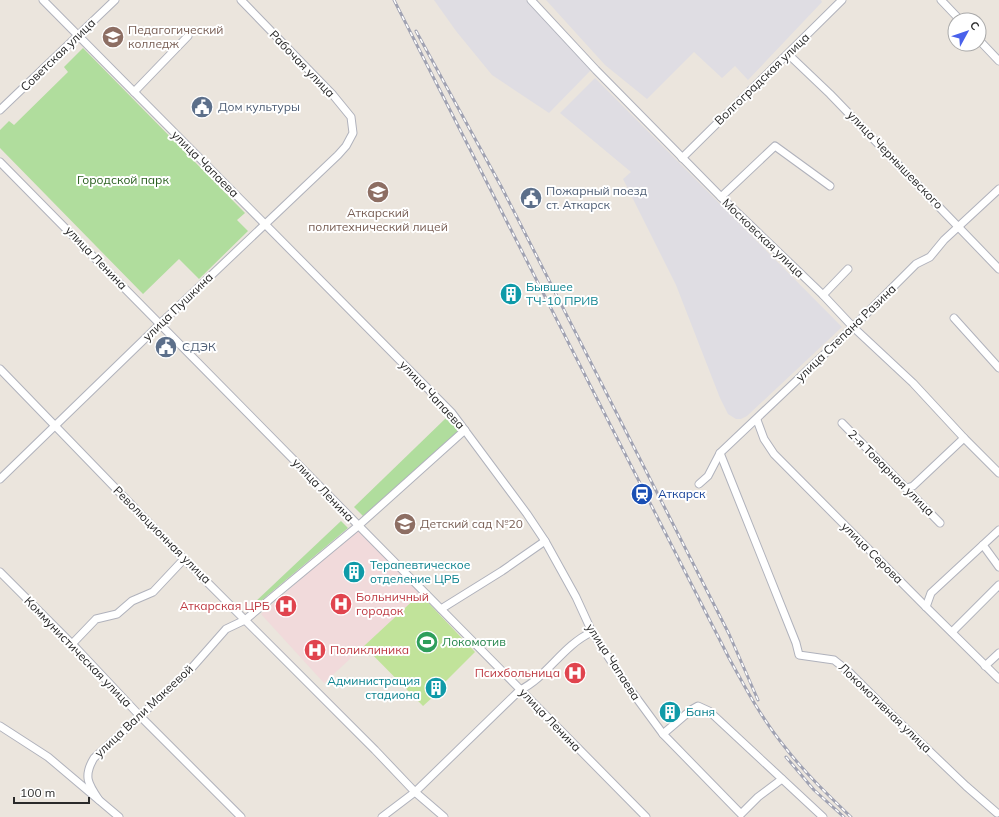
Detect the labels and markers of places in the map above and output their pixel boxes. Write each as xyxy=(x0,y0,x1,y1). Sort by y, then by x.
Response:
place label: Педагогический колледж xyxy=(128,22,223,51)
school or university icon: Педагогический колледж xyxy=(100,24,126,50)
public building icon: Дом культуры xyxy=(189,94,215,120)
place label: Дом культуры xyxy=(218,99,300,114)
school or university icon: Аткарский политехнический лицей xyxy=(365,179,391,205)
place label: Пожарный поезд ст. Аткарск xyxy=(546,183,647,212)
public building icon: Пожарный поезд ст. Аткарск xyxy=(518,185,544,211)
place label: Аткарский политехнический лицей xyxy=(308,205,448,234)
place label: Бывшее ТЧ-10 ПРИВ xyxy=(526,279,598,308)
building icon: Бывшее ТЧ-10 ПРИВ xyxy=(498,281,524,307)
public building icon: СДЭК xyxy=(153,334,179,360)
place label: СДЭК xyxy=(182,339,216,354)
station icon: Аткарск xyxy=(629,481,655,507)
place label: Аткарск xyxy=(658,486,706,501)
school or university icon: Детский сад №20 xyxy=(392,511,418,537)
place label: Детский сад №20 xyxy=(420,516,523,531)
place label: Терапевтическое отделение ЦРБ xyxy=(370,557,471,586)
building icon: Терапевтическое отделение ЦРБ xyxy=(341,559,367,585)
place label: Больничный городок xyxy=(356,589,429,618)
hospital icon: Больничный городок xyxy=(328,591,354,617)
hospital icon: Аткарская ЦРБ xyxy=(273,593,299,619)
place label: Аткарская ЦРБ xyxy=(180,598,270,613)
sports icon: Локомотив xyxy=(414,629,440,655)
place label: Локомотив xyxy=(442,634,506,649)
hospital icon: Поликлиника xyxy=(302,637,328,663)
place label: Поликлиника xyxy=(330,642,409,657)
hospital icon: Психбольница xyxy=(562,660,588,686)
place label: Психбольница xyxy=(475,665,560,680)
place label: Администрация стадиона xyxy=(327,673,420,702)
building icon: Администрация стадиона xyxy=(423,675,449,701)
building icon: Баня xyxy=(657,699,683,725)
place label: Баня xyxy=(686,704,715,719)

